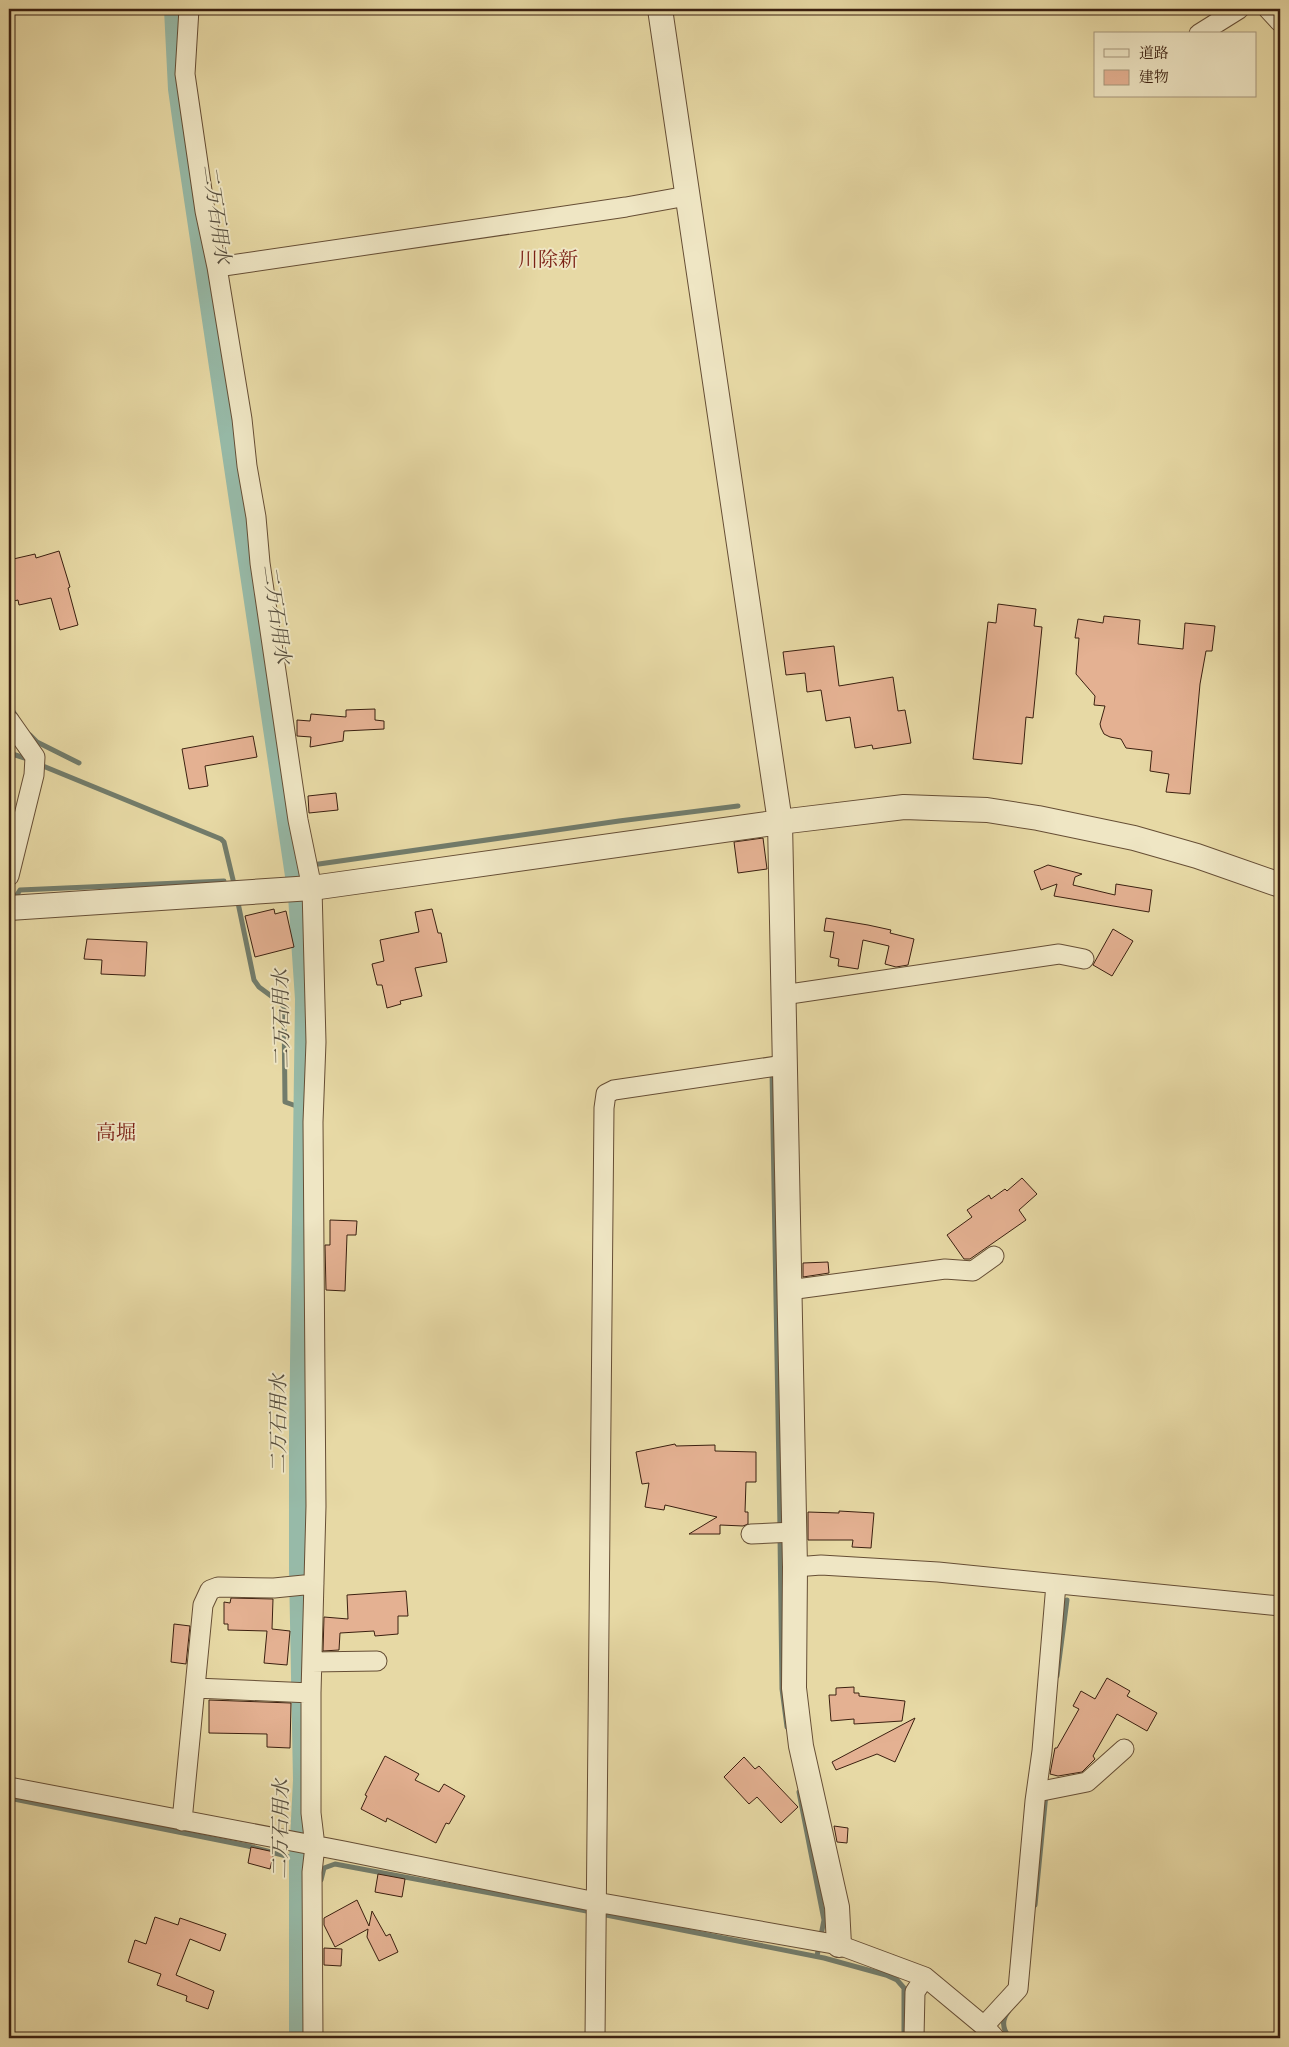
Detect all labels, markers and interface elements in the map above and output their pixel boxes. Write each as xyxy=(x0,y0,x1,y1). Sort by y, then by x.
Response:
legend xyxy=(1094,32,1256,98)
text: 道路 xyxy=(1139,44,1169,63)
text: 建物 xyxy=(1139,68,1169,87)
water label: 二万石用水 xyxy=(197,163,236,267)
district label: 川除新 xyxy=(518,247,578,272)
water label: 二万石用水 xyxy=(257,563,296,667)
water label: 二万石用水 xyxy=(268,967,295,1069)
district label: 高堀 xyxy=(96,1120,136,1145)
water label: 二万石用水 xyxy=(266,1372,291,1474)
water label: 二万石用水 xyxy=(267,1777,294,1879)

